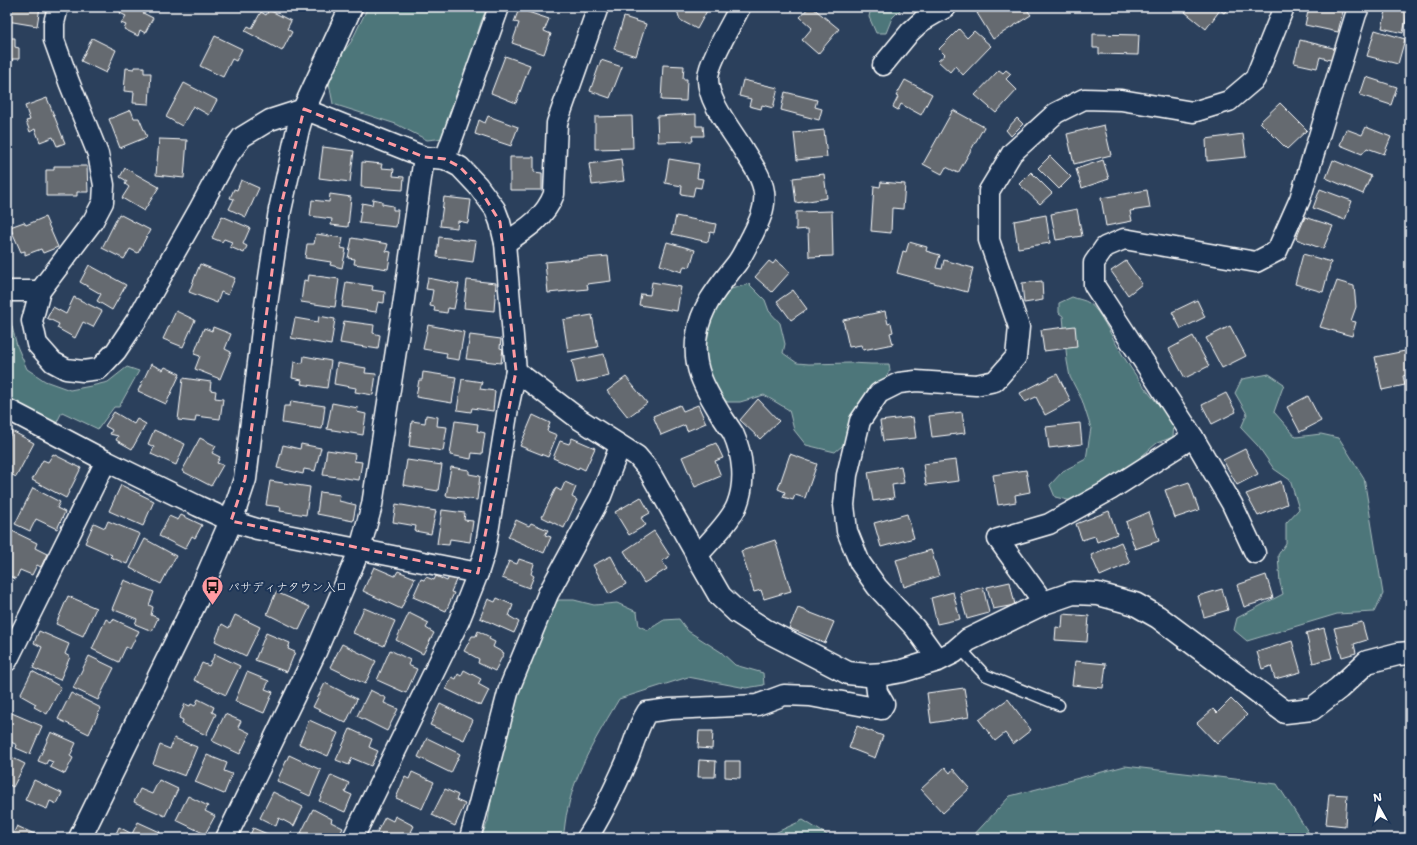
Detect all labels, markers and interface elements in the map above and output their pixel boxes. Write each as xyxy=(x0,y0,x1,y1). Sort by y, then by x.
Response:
bus stop icon: パサディナタウン入口 xyxy=(199,574,225,607)
place label: パサディナタウン入口 xyxy=(228,579,348,595)
north arrow xyxy=(1359,787,1399,827)
text: N xyxy=(1372,790,1383,806)

